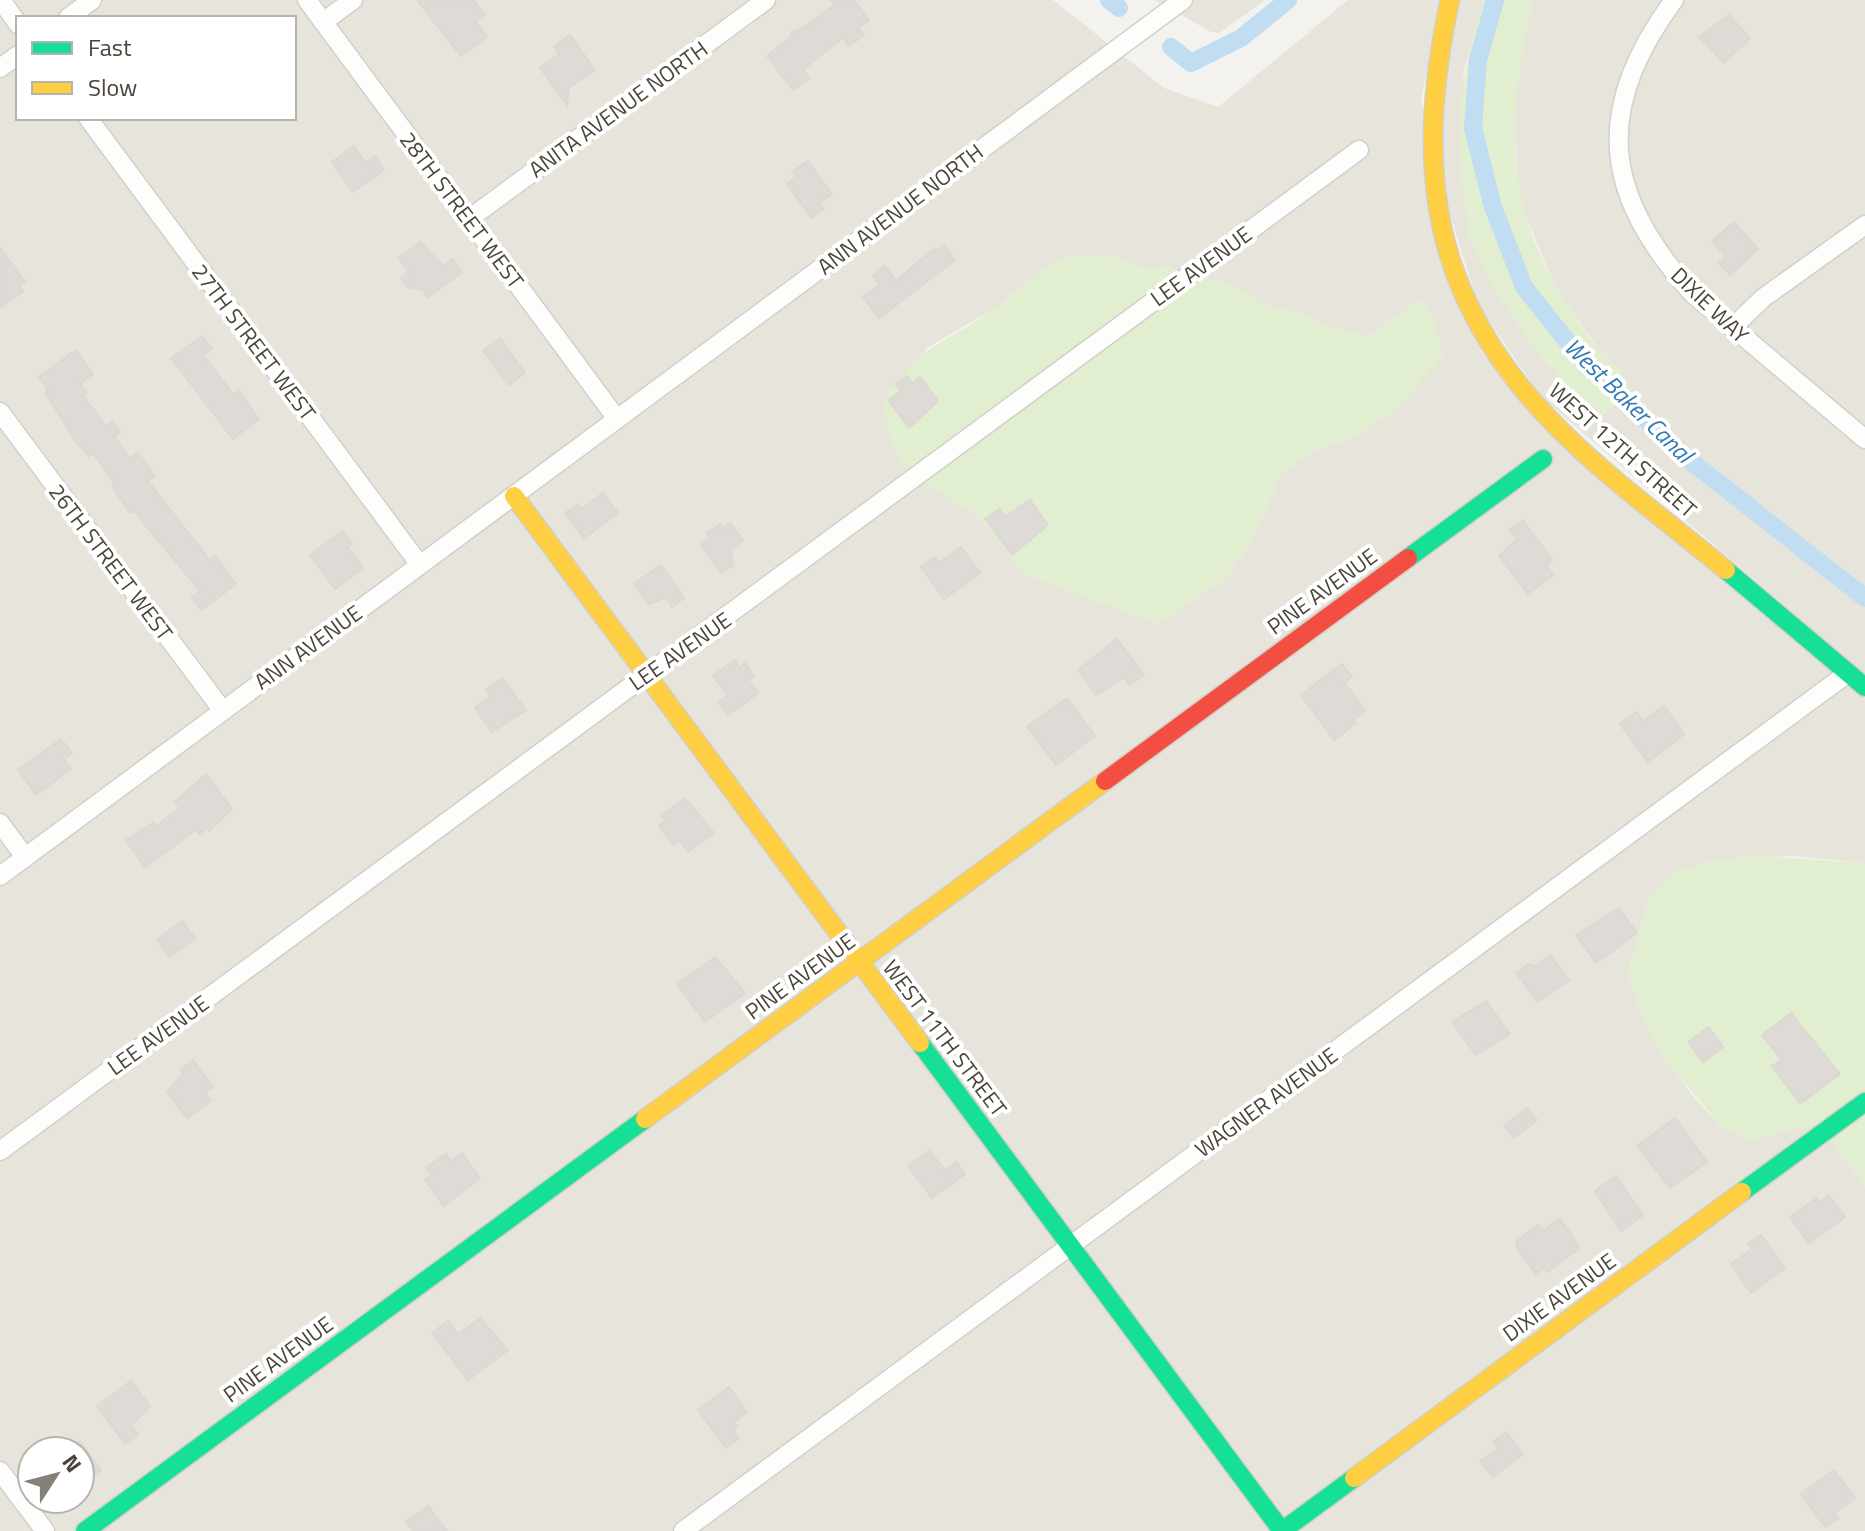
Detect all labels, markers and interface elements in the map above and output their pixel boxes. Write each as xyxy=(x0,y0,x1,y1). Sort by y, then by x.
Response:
legend xyxy=(16,16,296,120)
text: Fast xyxy=(88,29,132,65)
street label: ANITA AVENUE NORTH xyxy=(521,32,715,186)
text: Slow xyxy=(88,69,137,105)
street label: 28TH STREET WEST xyxy=(392,124,533,296)
street label: ANN AVENUE NORTH xyxy=(810,135,990,283)
street label: LEE AVENUE xyxy=(1143,217,1259,315)
street label: 27TH STREET WEST xyxy=(184,256,325,428)
street label: DIXIE WAY xyxy=(1663,259,1757,351)
water label: West Baker Canal xyxy=(1557,329,1704,473)
street label: WEST 12TH STREET xyxy=(1541,374,1705,526)
street label: 26TH STREET WEST xyxy=(41,476,182,648)
street label: PINE AVENUE xyxy=(1260,539,1384,643)
street label: ANN AVENUE xyxy=(247,596,369,698)
street label: LEE AVENUE xyxy=(622,603,738,699)
street label: PINE AVENUE xyxy=(738,924,862,1028)
street label: WEST 11TH STREET xyxy=(875,952,1016,1124)
street label: LEE AVENUE xyxy=(100,986,216,1084)
street label: WAGNER AVENUE xyxy=(1187,1038,1345,1166)
street label: DIXIE AVENUE xyxy=(1495,1244,1623,1350)
street label: PINE AVENUE xyxy=(216,1307,340,1411)
north arrow xyxy=(16,1435,96,1515)
text: N xyxy=(54,1447,90,1479)

